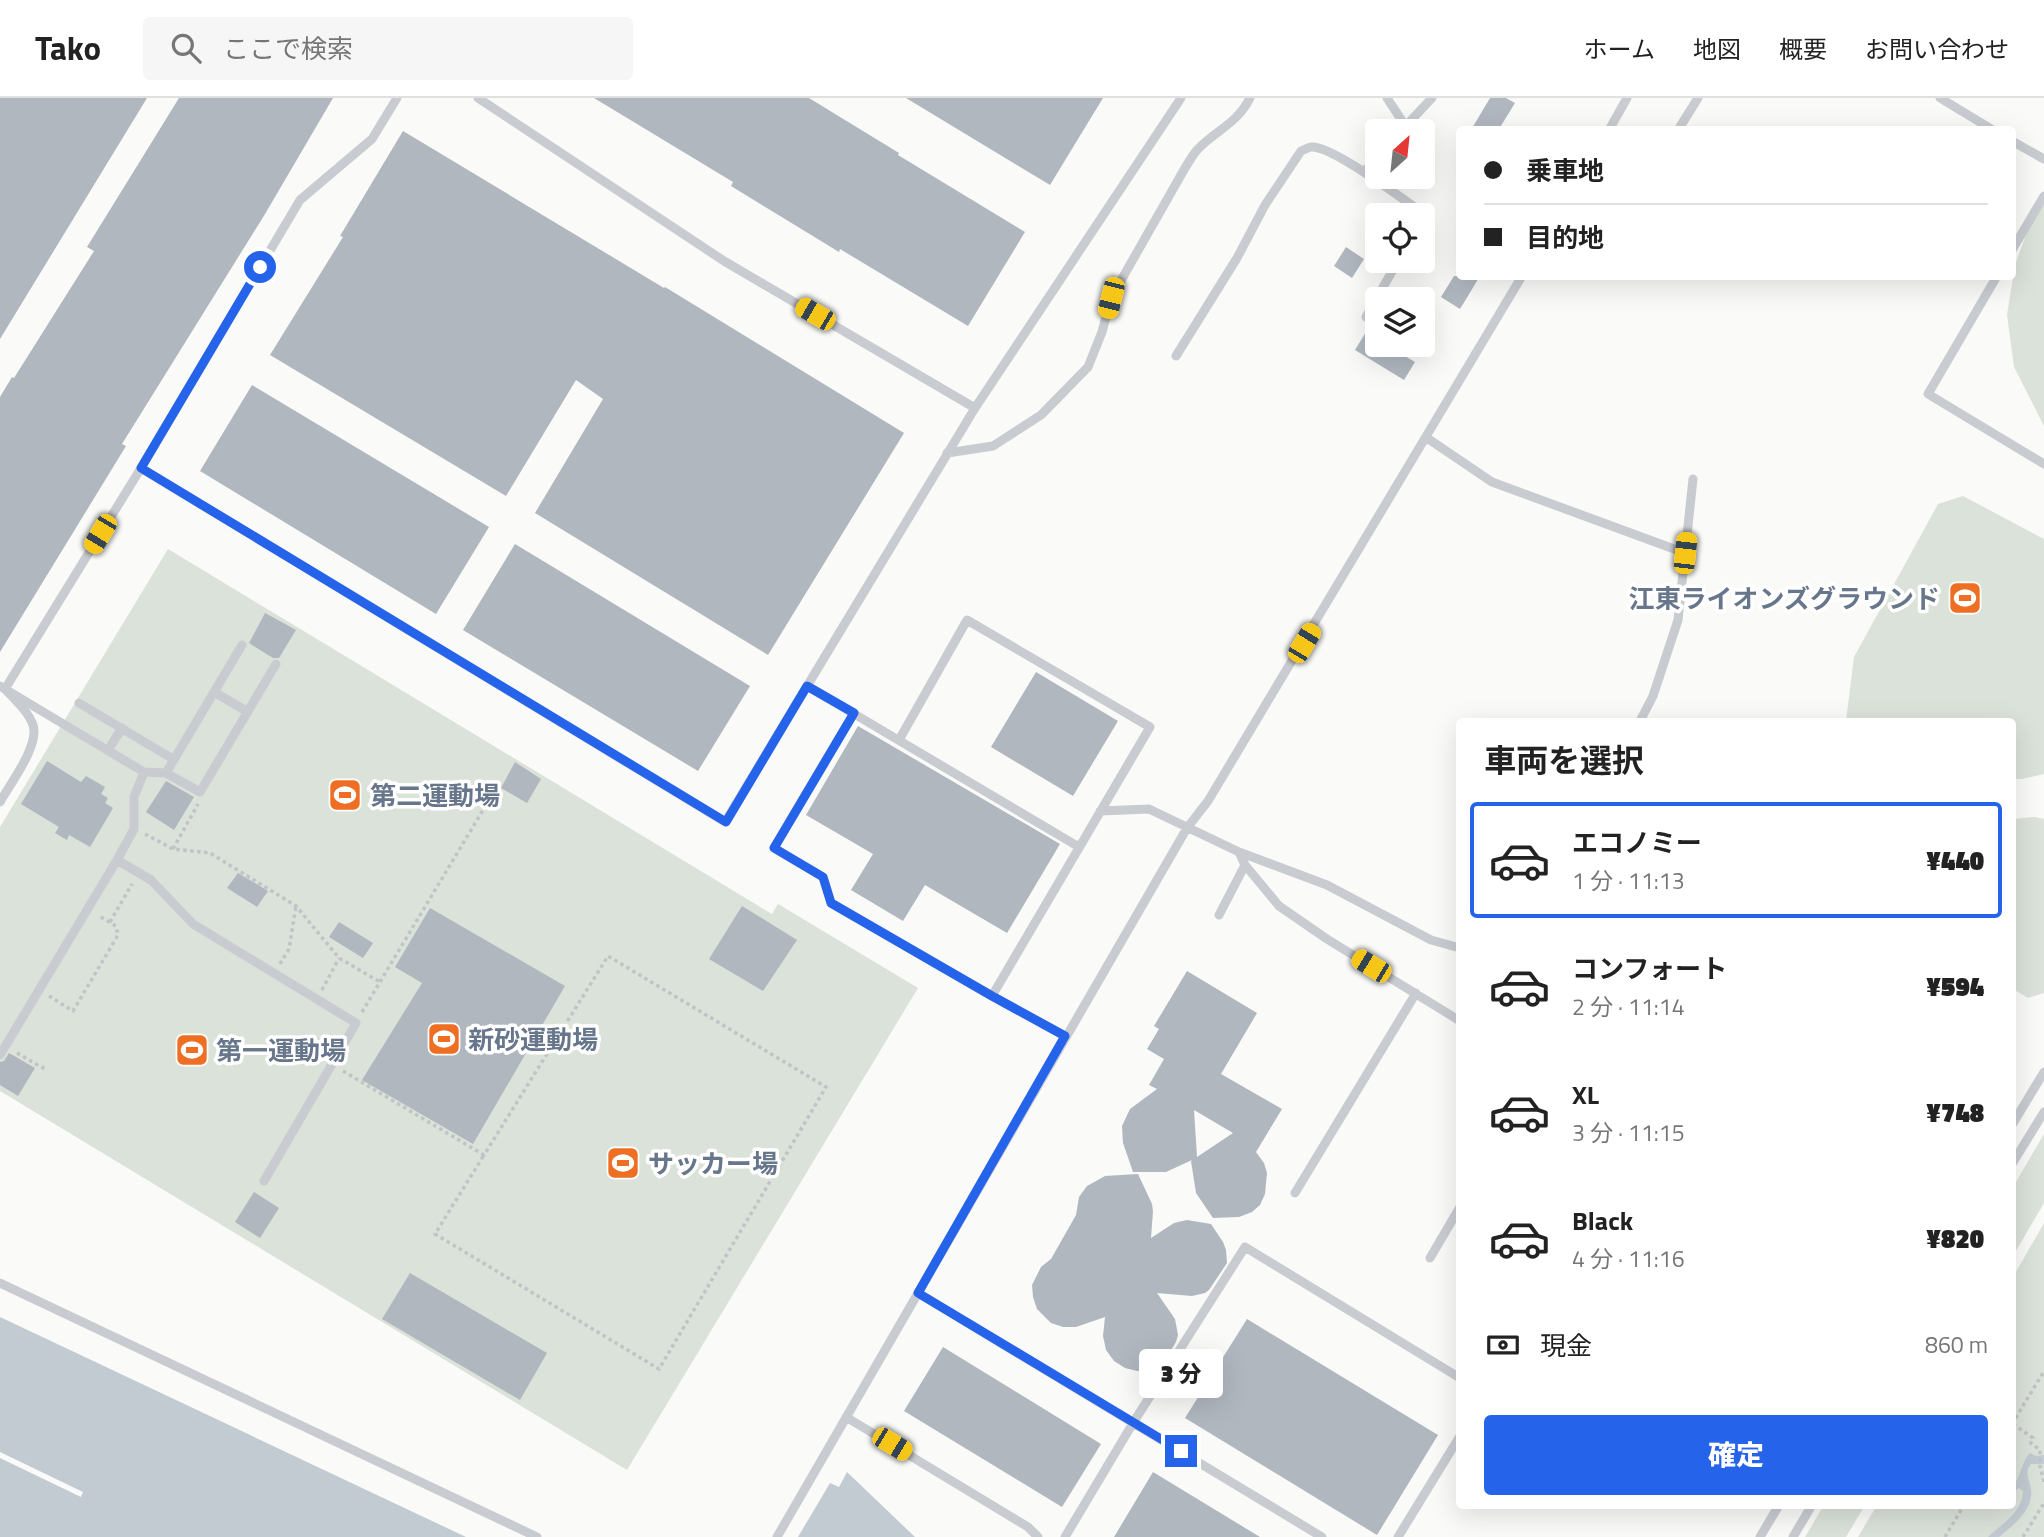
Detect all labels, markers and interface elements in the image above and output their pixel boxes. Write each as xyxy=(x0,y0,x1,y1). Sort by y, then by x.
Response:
search box xyxy=(143,17,633,80)
text: Tako xyxy=(35,23,101,73)
icon: search xyxy=(167,29,205,67)
text: ここで検索 xyxy=(223,29,353,68)
text: ホーム xyxy=(1584,31,1655,67)
text: 地図 xyxy=(1693,31,1741,67)
text: 概要 xyxy=(1779,31,1827,67)
text: お問い合わせ xyxy=(1865,31,2009,67)
north arrow xyxy=(1365,119,1435,189)
map controls xyxy=(1365,119,1435,357)
text: 乗車地 xyxy=(1526,151,1604,190)
button: locate xyxy=(1365,203,1435,273)
text: 目的地 xyxy=(1526,218,1604,257)
route start xyxy=(244,251,276,283)
car xyxy=(1096,275,1127,321)
button: layers xyxy=(1365,287,1435,357)
car xyxy=(792,294,839,334)
car xyxy=(81,511,120,557)
car xyxy=(1673,531,1698,575)
place label: 江東ライオンズグラウンド xyxy=(1629,579,1940,618)
sports icon: 江東ライオンズグラウンド xyxy=(1946,579,1984,617)
car xyxy=(1285,620,1324,666)
text: 車両を選択 xyxy=(1484,736,1644,784)
sports icon: 第二運動場 xyxy=(326,776,364,814)
place label: 第二運動場 xyxy=(370,776,500,815)
text: エコノミー xyxy=(1572,823,1702,862)
icon: car xyxy=(1488,829,1551,892)
text: ¥440 xyxy=(1926,841,1984,880)
text: 1 分 · 11:13 xyxy=(1572,863,1685,898)
car xyxy=(1348,946,1395,986)
text: コンフォート xyxy=(1572,949,1727,988)
icon: car xyxy=(1488,955,1551,1018)
text: ¥594 xyxy=(1926,967,1984,1006)
text: 2 分 · 11:14 xyxy=(1572,989,1685,1024)
sports icon: 新砂運動場 xyxy=(425,1020,463,1058)
place label: 新砂運動場 xyxy=(468,1020,598,1059)
sports icon: 第一運動場 xyxy=(173,1031,211,1069)
place label: 第一運動場 xyxy=(216,1031,346,1070)
text: XL xyxy=(1572,1075,1599,1114)
icon: car xyxy=(1488,1081,1551,1144)
text: ¥748 xyxy=(1926,1093,1984,1132)
text: 3 分 · 11:15 xyxy=(1572,1115,1685,1150)
sports icon: サッカー場 xyxy=(604,1144,642,1182)
place label: サッカー場 xyxy=(648,1144,778,1183)
text: Black xyxy=(1572,1201,1633,1240)
icon: car xyxy=(1488,1207,1551,1270)
text: ¥820 xyxy=(1926,1219,1984,1258)
text: 4 分 · 11:16 xyxy=(1572,1241,1685,1276)
icon: cash xyxy=(1484,1326,1522,1364)
text: 現金 xyxy=(1540,1326,1592,1365)
text: 860 m xyxy=(1925,1327,1988,1362)
callout: 3 分 xyxy=(1139,1350,1223,1398)
text: 3 分 xyxy=(1161,1356,1201,1391)
button: 確定 xyxy=(1484,1415,1988,1495)
car xyxy=(869,1424,916,1464)
route end xyxy=(1165,1435,1197,1467)

